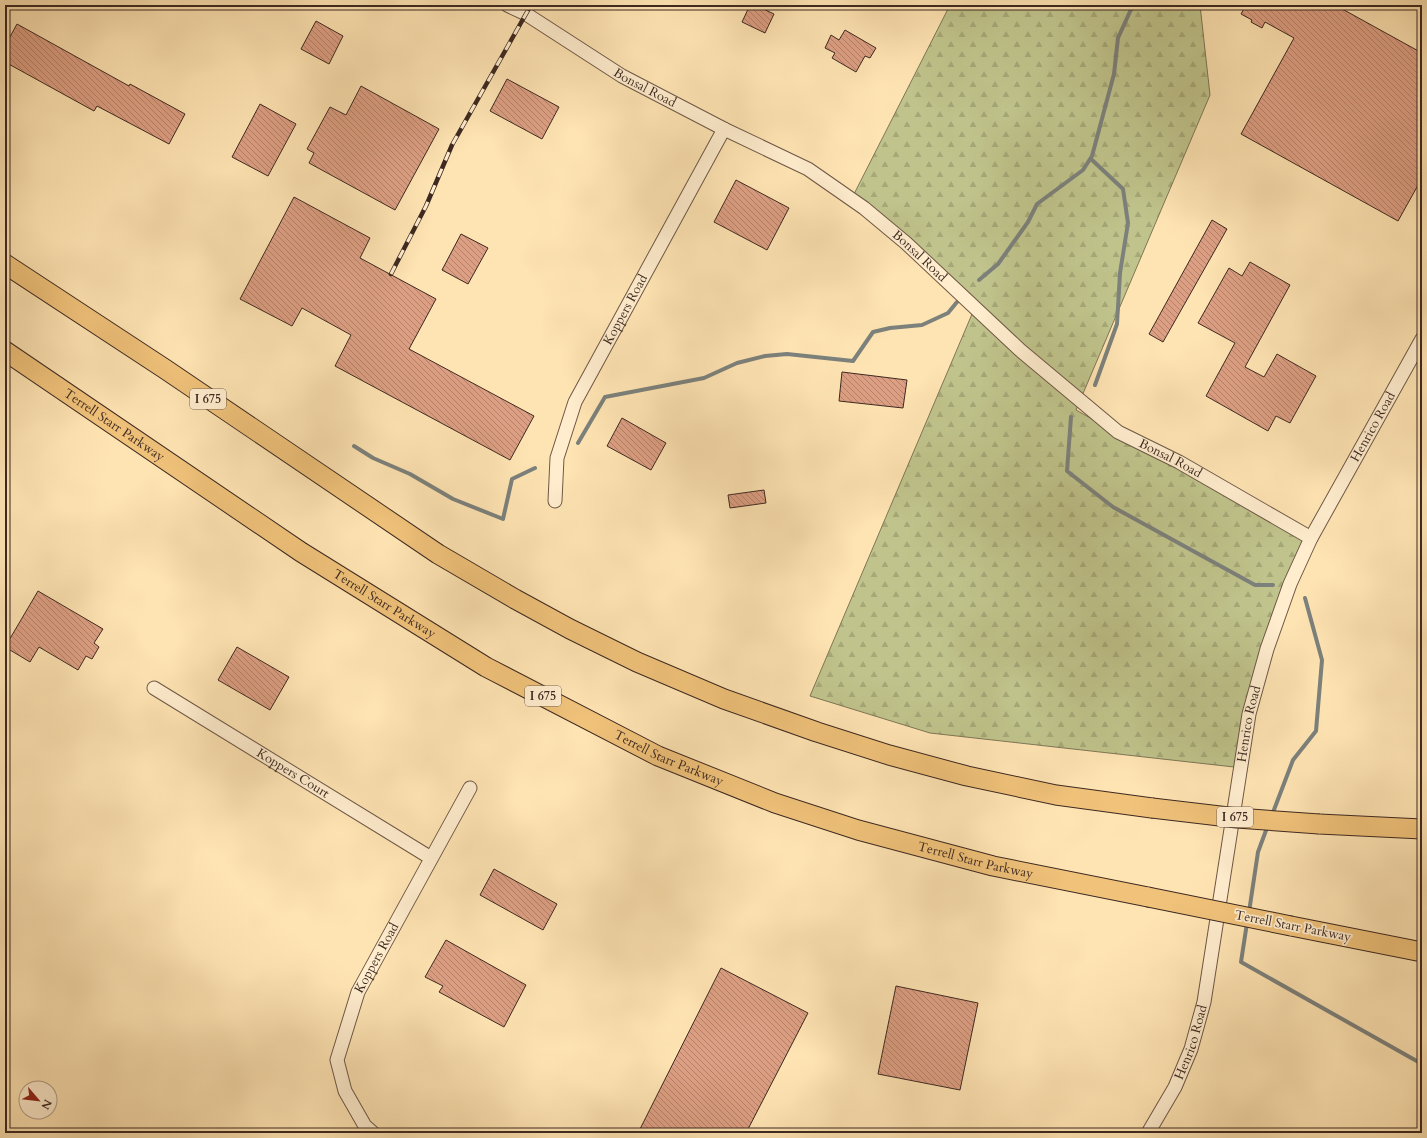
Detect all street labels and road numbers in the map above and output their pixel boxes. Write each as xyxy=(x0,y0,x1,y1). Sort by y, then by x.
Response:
street label: Bonsal Road xyxy=(610,64,679,112)
street label: Bonsal Road xyxy=(888,226,951,286)
street label: Koppers Road xyxy=(599,271,652,348)
street label: Terrell Starr Parkway xyxy=(60,385,168,466)
road number: I 675 xyxy=(190,389,226,409)
street label: Henrico Road xyxy=(1346,389,1400,465)
street label: Bonsal Road xyxy=(1136,435,1205,482)
street label: Terrell Starr Parkway xyxy=(329,565,439,643)
street label: Henrico Road xyxy=(1233,684,1265,763)
road number: I 675 xyxy=(525,686,561,706)
street label: Terrell Starr Parkway xyxy=(611,726,726,790)
street label: Koppers Court xyxy=(253,744,333,802)
road number: I 675 xyxy=(1217,807,1253,827)
street label: Terrell Starr Parkway xyxy=(916,837,1035,883)
street label: Terrell Starr Parkway xyxy=(1233,906,1353,946)
street label: Koppers Road xyxy=(350,919,403,996)
street label: Henrico Road xyxy=(1170,1003,1212,1082)

